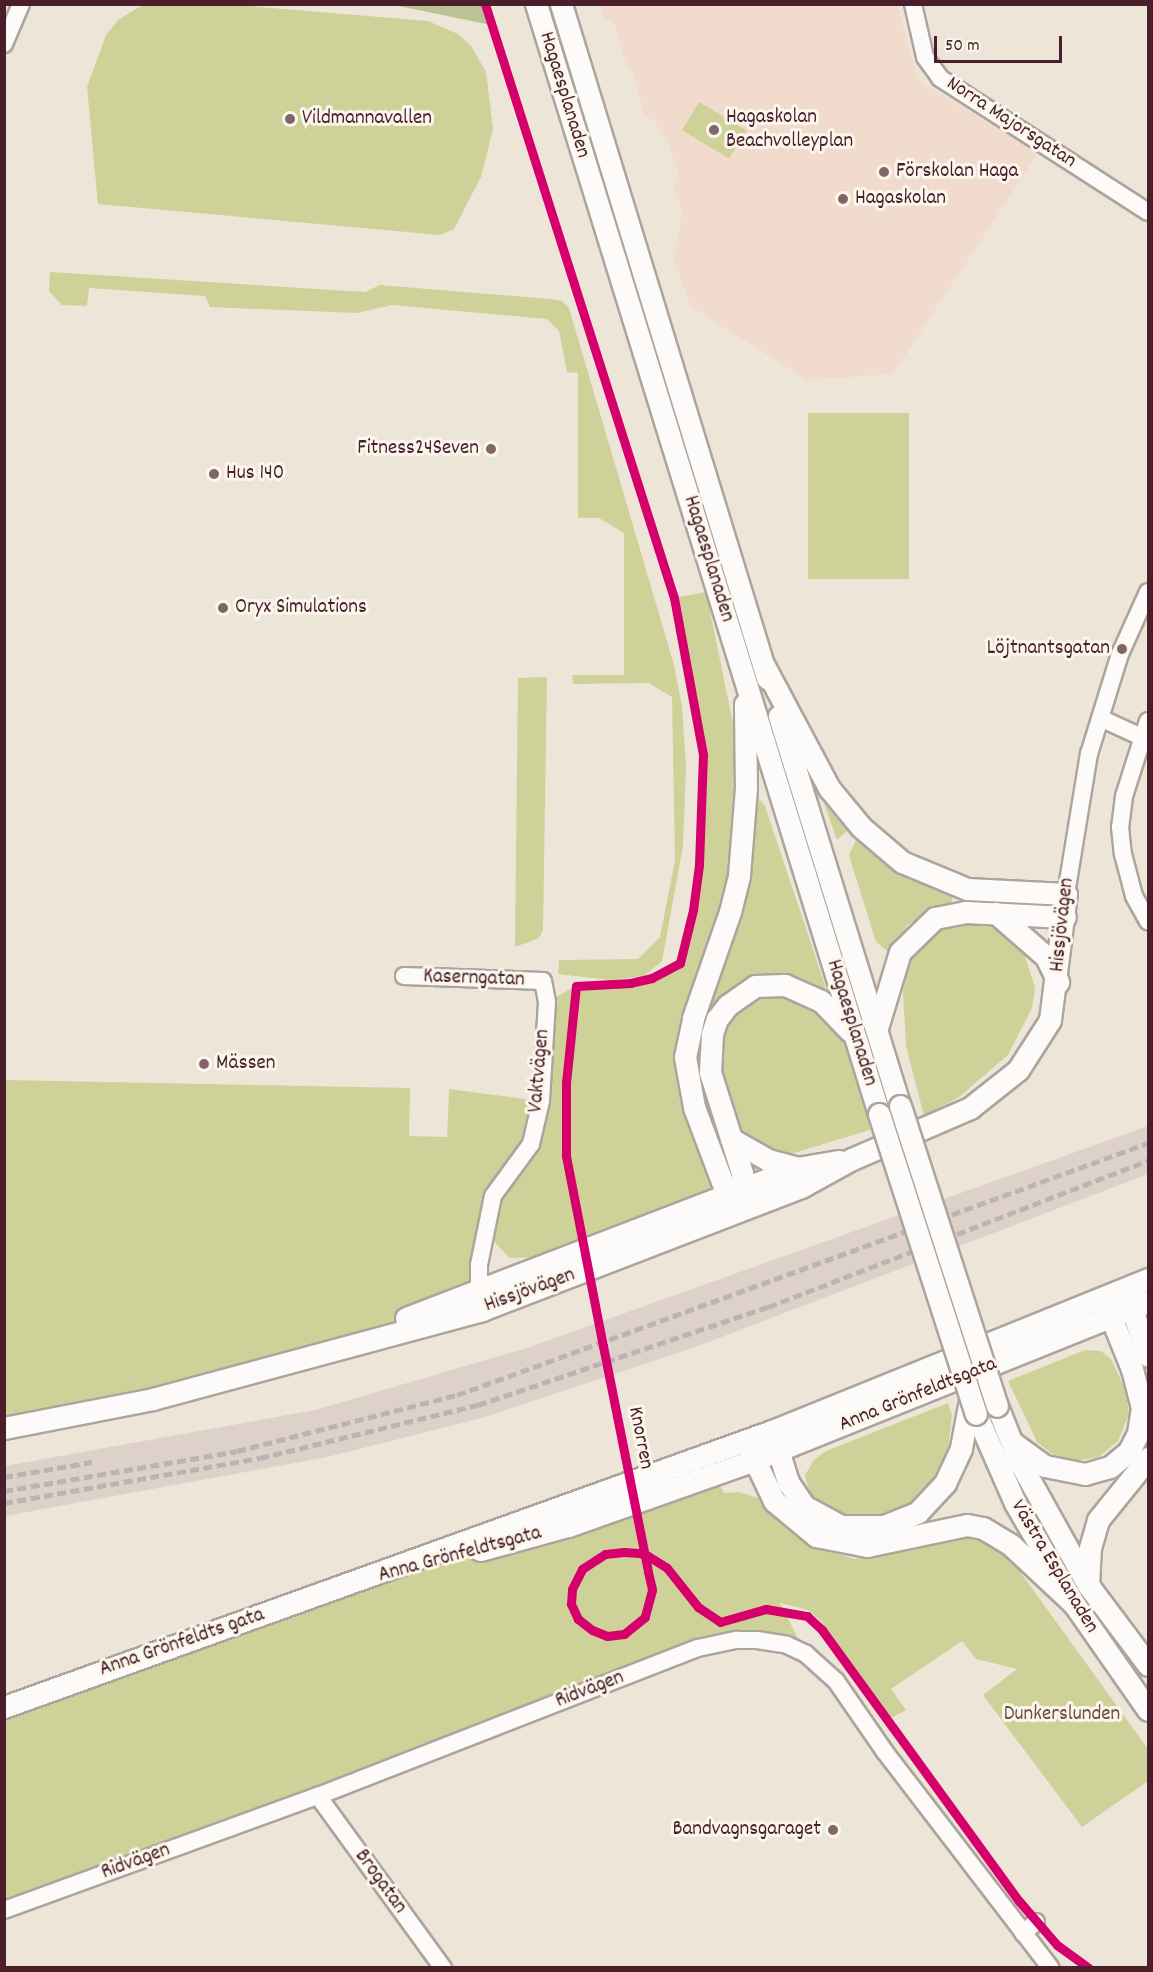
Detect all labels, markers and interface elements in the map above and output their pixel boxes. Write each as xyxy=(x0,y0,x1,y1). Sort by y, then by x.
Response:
scale bar xyxy=(937,24,1064,62)
street label: Hagaesplanaden xyxy=(533,29,595,161)
text: 50 m xyxy=(945,34,980,59)
street label: Norra Majorsgatan xyxy=(941,72,1081,174)
place label: Hagaskolan Beachvolleyplan xyxy=(726,105,853,155)
place label: Vildmannavallen xyxy=(302,106,432,132)
marker: Vildmannavallen xyxy=(283,112,297,126)
marker: Hagaskolan Beachvolleyplan xyxy=(707,123,721,137)
place label: Förskolan Haga xyxy=(896,159,1018,185)
marker: Förskolan Haga xyxy=(877,165,891,179)
place label: Hagaskolan xyxy=(855,186,946,212)
marker: Hagaskolan xyxy=(836,192,850,206)
place label: Fitness24Seven xyxy=(357,436,479,462)
marker: Fitness24Seven xyxy=(484,442,498,456)
place label: Hus 140 xyxy=(226,461,284,487)
marker: Hus 140 xyxy=(207,467,221,481)
street label: Hagaesplanaden xyxy=(677,493,739,625)
place label: Oryx Simulations xyxy=(235,595,367,621)
marker: Oryx Simulations xyxy=(216,601,230,615)
place label: Löjtnantsgatan xyxy=(987,636,1110,662)
marker: Löjtnantsgatan xyxy=(1115,642,1129,656)
street label: Hissjövägen xyxy=(1046,877,1080,973)
street label: Hagaesplanaden xyxy=(820,957,882,1089)
street label: Kaserngatan xyxy=(423,965,525,993)
street label: Vaktvägen xyxy=(524,1028,556,1114)
place label: Mässen xyxy=(216,1051,275,1077)
marker: Mässen xyxy=(197,1057,211,1071)
street label: Hissjövägen xyxy=(481,1263,579,1319)
street label: Anna Grönfeldtsgata xyxy=(836,1352,1000,1438)
street label: Knorren xyxy=(622,1405,658,1471)
street label: Västra Esplanaden xyxy=(1004,1496,1104,1638)
street label: Anna Grönfeldtsgata xyxy=(376,1521,544,1589)
street label: Anna Grönfeldts gata xyxy=(96,1603,268,1683)
street label: Ridvägen xyxy=(552,1665,628,1715)
park label: Dunkerslunden xyxy=(1004,1702,1120,1728)
place label: Bandvagnsgaraget xyxy=(672,1817,821,1843)
marker: Bandvagnsgaraget xyxy=(826,1823,840,1837)
street label: Ridvägen xyxy=(98,1838,174,1886)
street label: Brogatan xyxy=(348,1845,412,1919)

